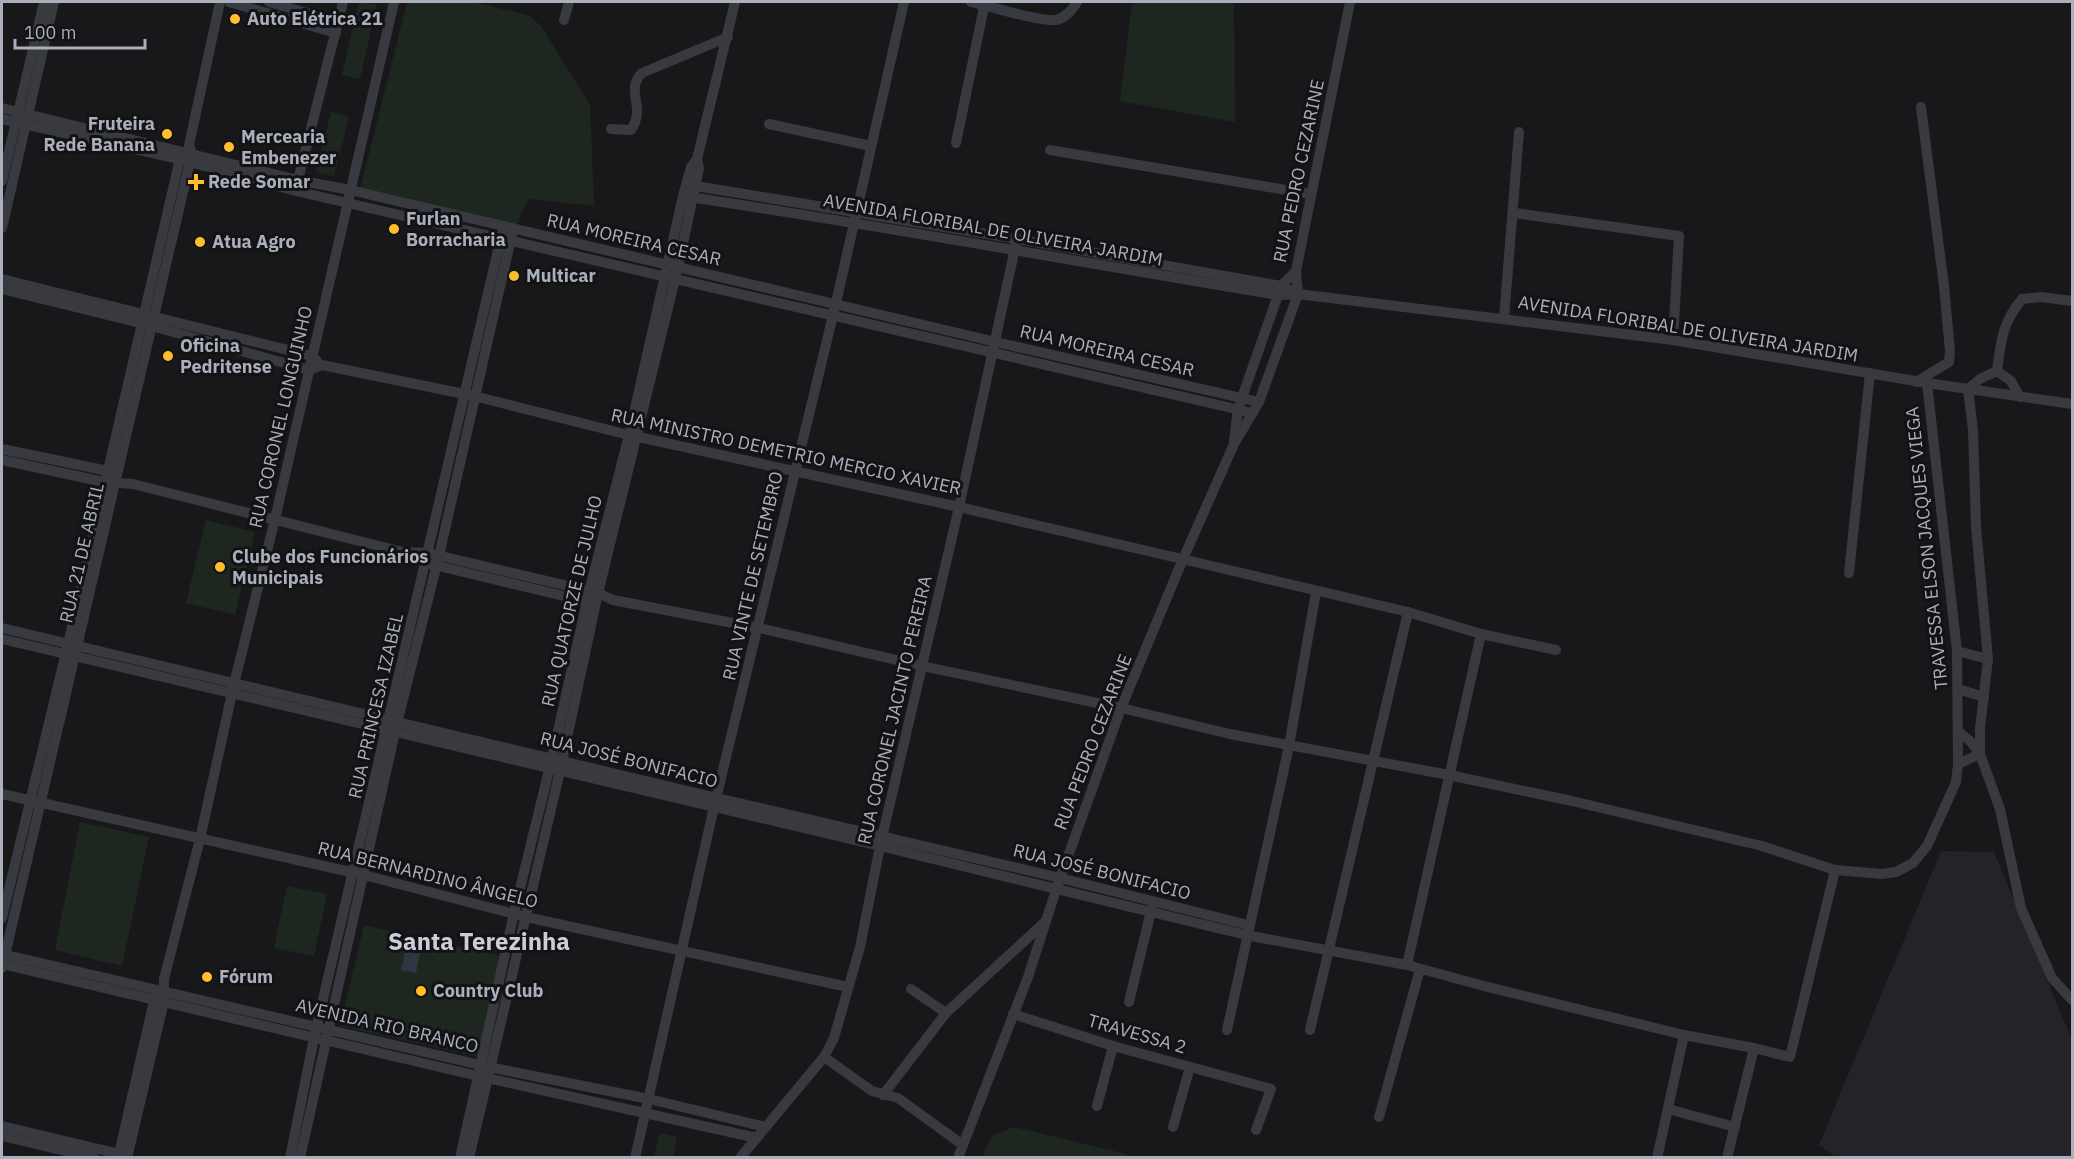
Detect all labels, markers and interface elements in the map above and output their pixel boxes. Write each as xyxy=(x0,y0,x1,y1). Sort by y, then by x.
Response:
place label: Auto Elétrica 21 xyxy=(247,7,383,30)
scale bar xyxy=(15,12,146,50)
marker: Auto Elétrica 21 xyxy=(228,12,242,26)
text: 100 m xyxy=(24,21,76,44)
street label: RUA PEDRO CEZARINE xyxy=(1268,77,1329,264)
place label: Fruteira Rede Banana xyxy=(44,112,155,156)
place label: Mercearia Embenezer xyxy=(241,125,336,169)
marker: Fruteira Rede Banana xyxy=(160,127,174,141)
marker: Mercearia Embenezer xyxy=(222,140,236,154)
place label: Rede Somar xyxy=(208,170,310,193)
marker: Rede Somar xyxy=(189,175,203,189)
street label: AVENIDA FLORIBAL DE OLIVEIRA JARDIM xyxy=(822,188,1164,271)
place label: Furlan Borracharia xyxy=(406,207,506,251)
street label: RUA MOREIRA CESAR xyxy=(545,208,723,271)
marker: Furlan Borracharia xyxy=(387,222,401,236)
place label: Atua Agro xyxy=(212,230,296,253)
marker: Atua Agro xyxy=(193,235,207,249)
place label: Multicar xyxy=(526,264,596,287)
marker: Multicar xyxy=(507,269,521,283)
street label: AVENIDA FLORIBAL DE OLIVEIRA JARDIM xyxy=(1516,290,1860,367)
street label: RUA CORONEL LONGUINHO xyxy=(244,304,317,530)
street label: RUA MOREIRA CESAR xyxy=(1018,319,1196,382)
place label: Oficina Pedritense xyxy=(180,334,272,378)
marker: Oficina Pedritense xyxy=(161,349,175,363)
street label: RUA MINISTRO DEMETRIO MERCIO XAVIER xyxy=(609,403,963,500)
street label: TRAVESSA ELSON JACQUES VIEGA xyxy=(1900,405,1953,691)
street label: RUA VINTE DE SETEMBRO xyxy=(717,469,788,683)
street label: RUA 21 DE ABRIL xyxy=(54,481,109,625)
street label: RUA QUATORZE DE JULHO xyxy=(536,493,607,709)
place label: Clube dos Funcionários Municipais xyxy=(232,545,428,589)
marker: Clube dos Funcionários Municipais xyxy=(213,560,227,574)
street label: RUA CORONEL JACINTO PEREIRA xyxy=(852,573,937,847)
street label: RUA PRINCESA IZABEL xyxy=(343,611,408,801)
street label: RUA PEDRO CEZARINE xyxy=(1048,651,1137,833)
street label: RUA JOSÉ BONIFACIO xyxy=(538,726,720,793)
street label: RUA BERNARDINO ÂNGELO xyxy=(316,836,541,913)
street label: RUA JOSÉ BONIFACIO xyxy=(1011,838,1193,905)
district label: Santa Terezinha xyxy=(388,925,570,957)
place label: Fórum xyxy=(219,965,273,988)
marker: Fórum xyxy=(200,970,214,984)
place label: Country Club xyxy=(433,979,543,1002)
marker: Country Club xyxy=(414,984,428,998)
street label: AVENIDA RIO BRANCO xyxy=(294,993,481,1058)
street label: TRAVESSA 2 xyxy=(1085,1008,1189,1059)

